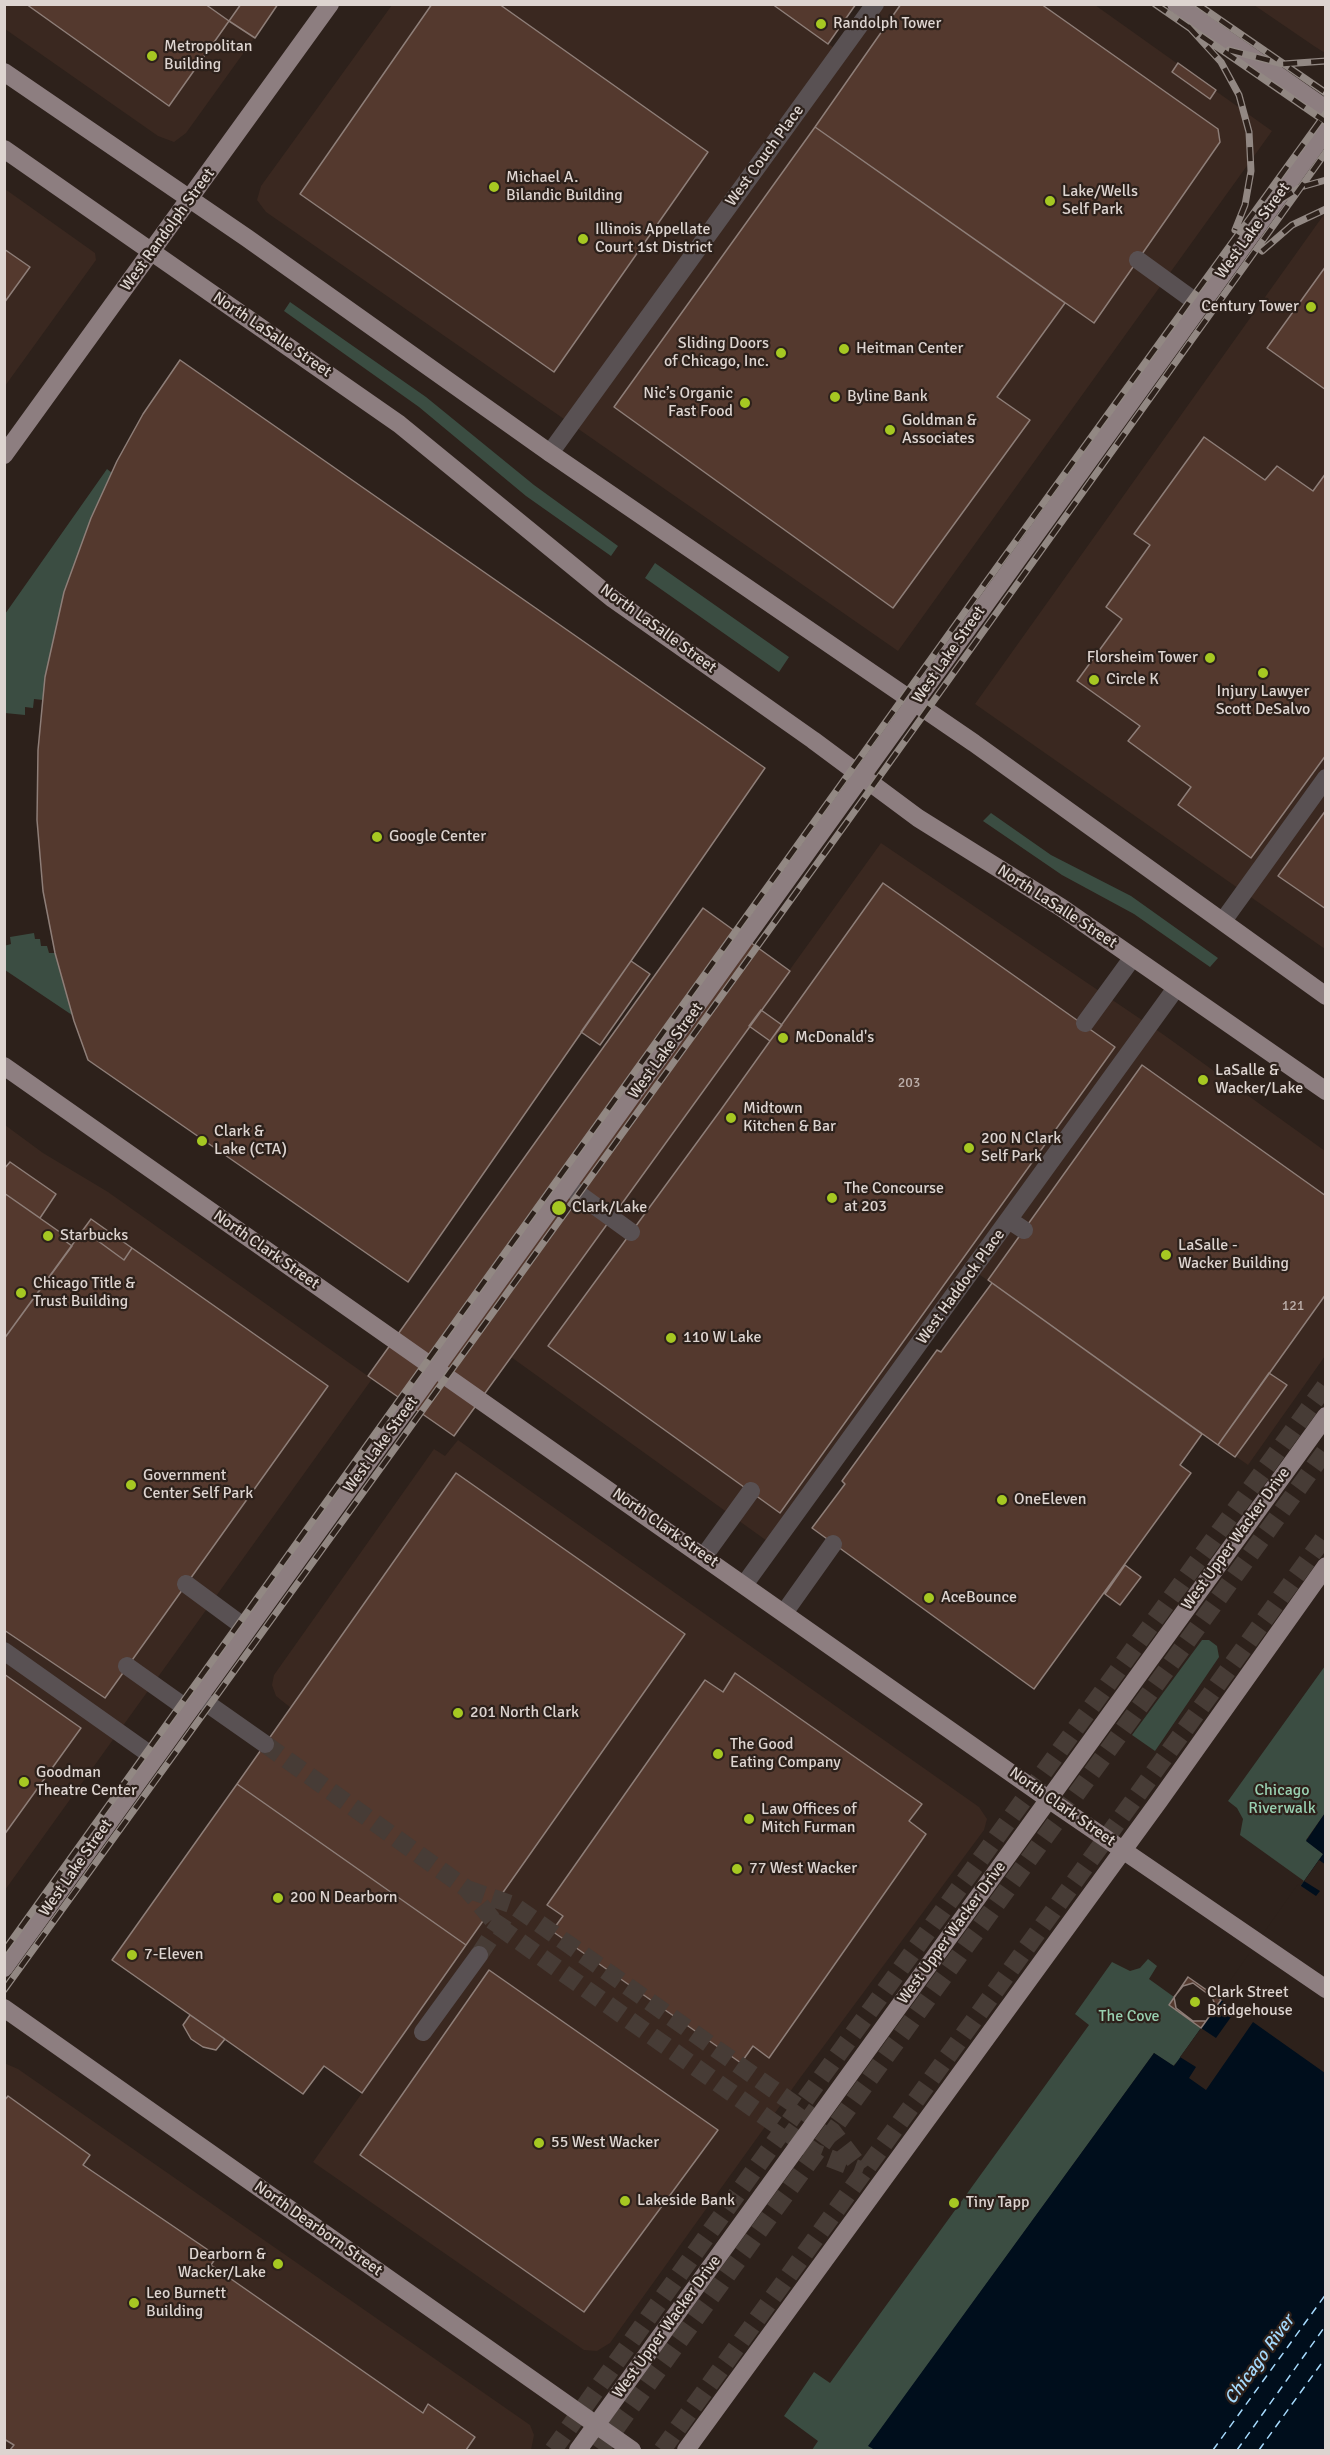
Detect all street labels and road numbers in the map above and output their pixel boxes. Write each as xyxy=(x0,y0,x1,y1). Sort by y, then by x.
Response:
street label: West Couch Place xyxy=(722,102,808,210)
street label: West Randolph Street xyxy=(117,165,219,295)
street label: West Lake Street xyxy=(1212,179,1294,283)
street label: North LaSalle Street xyxy=(209,288,335,382)
street label: North LaSalle Street xyxy=(596,580,720,678)
street label: West Lake Street xyxy=(908,603,990,707)
street label: North LaSalle Street xyxy=(994,861,1120,953)
street label: West Lake Street xyxy=(625,999,707,1103)
street label: North Clark Street xyxy=(209,1206,323,1294)
street label: West Haddock Place xyxy=(913,1226,1009,1348)
street label: West Lake Street xyxy=(340,1393,422,1497)
street label: West Upper Wacker Drive xyxy=(1178,1464,1294,1614)
street label: North Clark Street xyxy=(608,1484,722,1572)
street label: North Clark Street xyxy=(1005,1763,1119,1851)
street label: West Lake Street xyxy=(35,1816,117,1920)
street label: West Upper Wacker Drive xyxy=(894,1858,1010,2008)
street label: North Dearborn Street xyxy=(250,2177,386,2281)
street label: West Upper Wacker Drive xyxy=(609,2252,725,2402)

